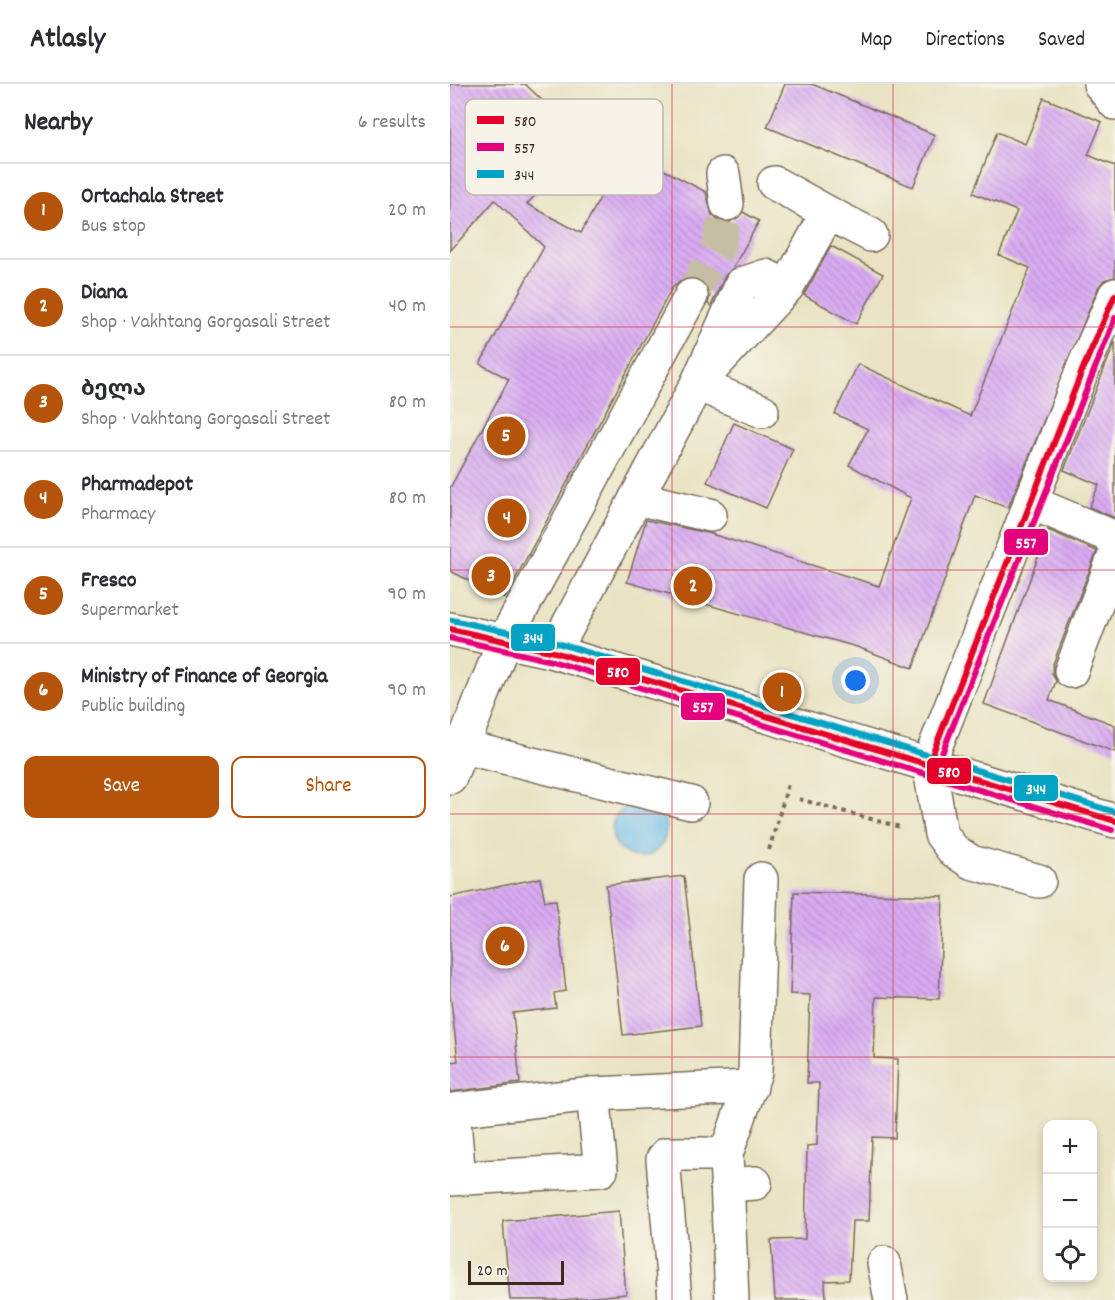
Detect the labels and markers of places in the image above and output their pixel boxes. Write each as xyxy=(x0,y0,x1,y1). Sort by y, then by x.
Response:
pin: 5 xyxy=(486,414,526,458)
pin: 4 xyxy=(488,496,526,540)
pin: 3 xyxy=(472,554,510,598)
pin: 2 xyxy=(674,564,712,608)
pin: 1 xyxy=(762,670,802,714)
pin: 6 xyxy=(486,924,524,968)

